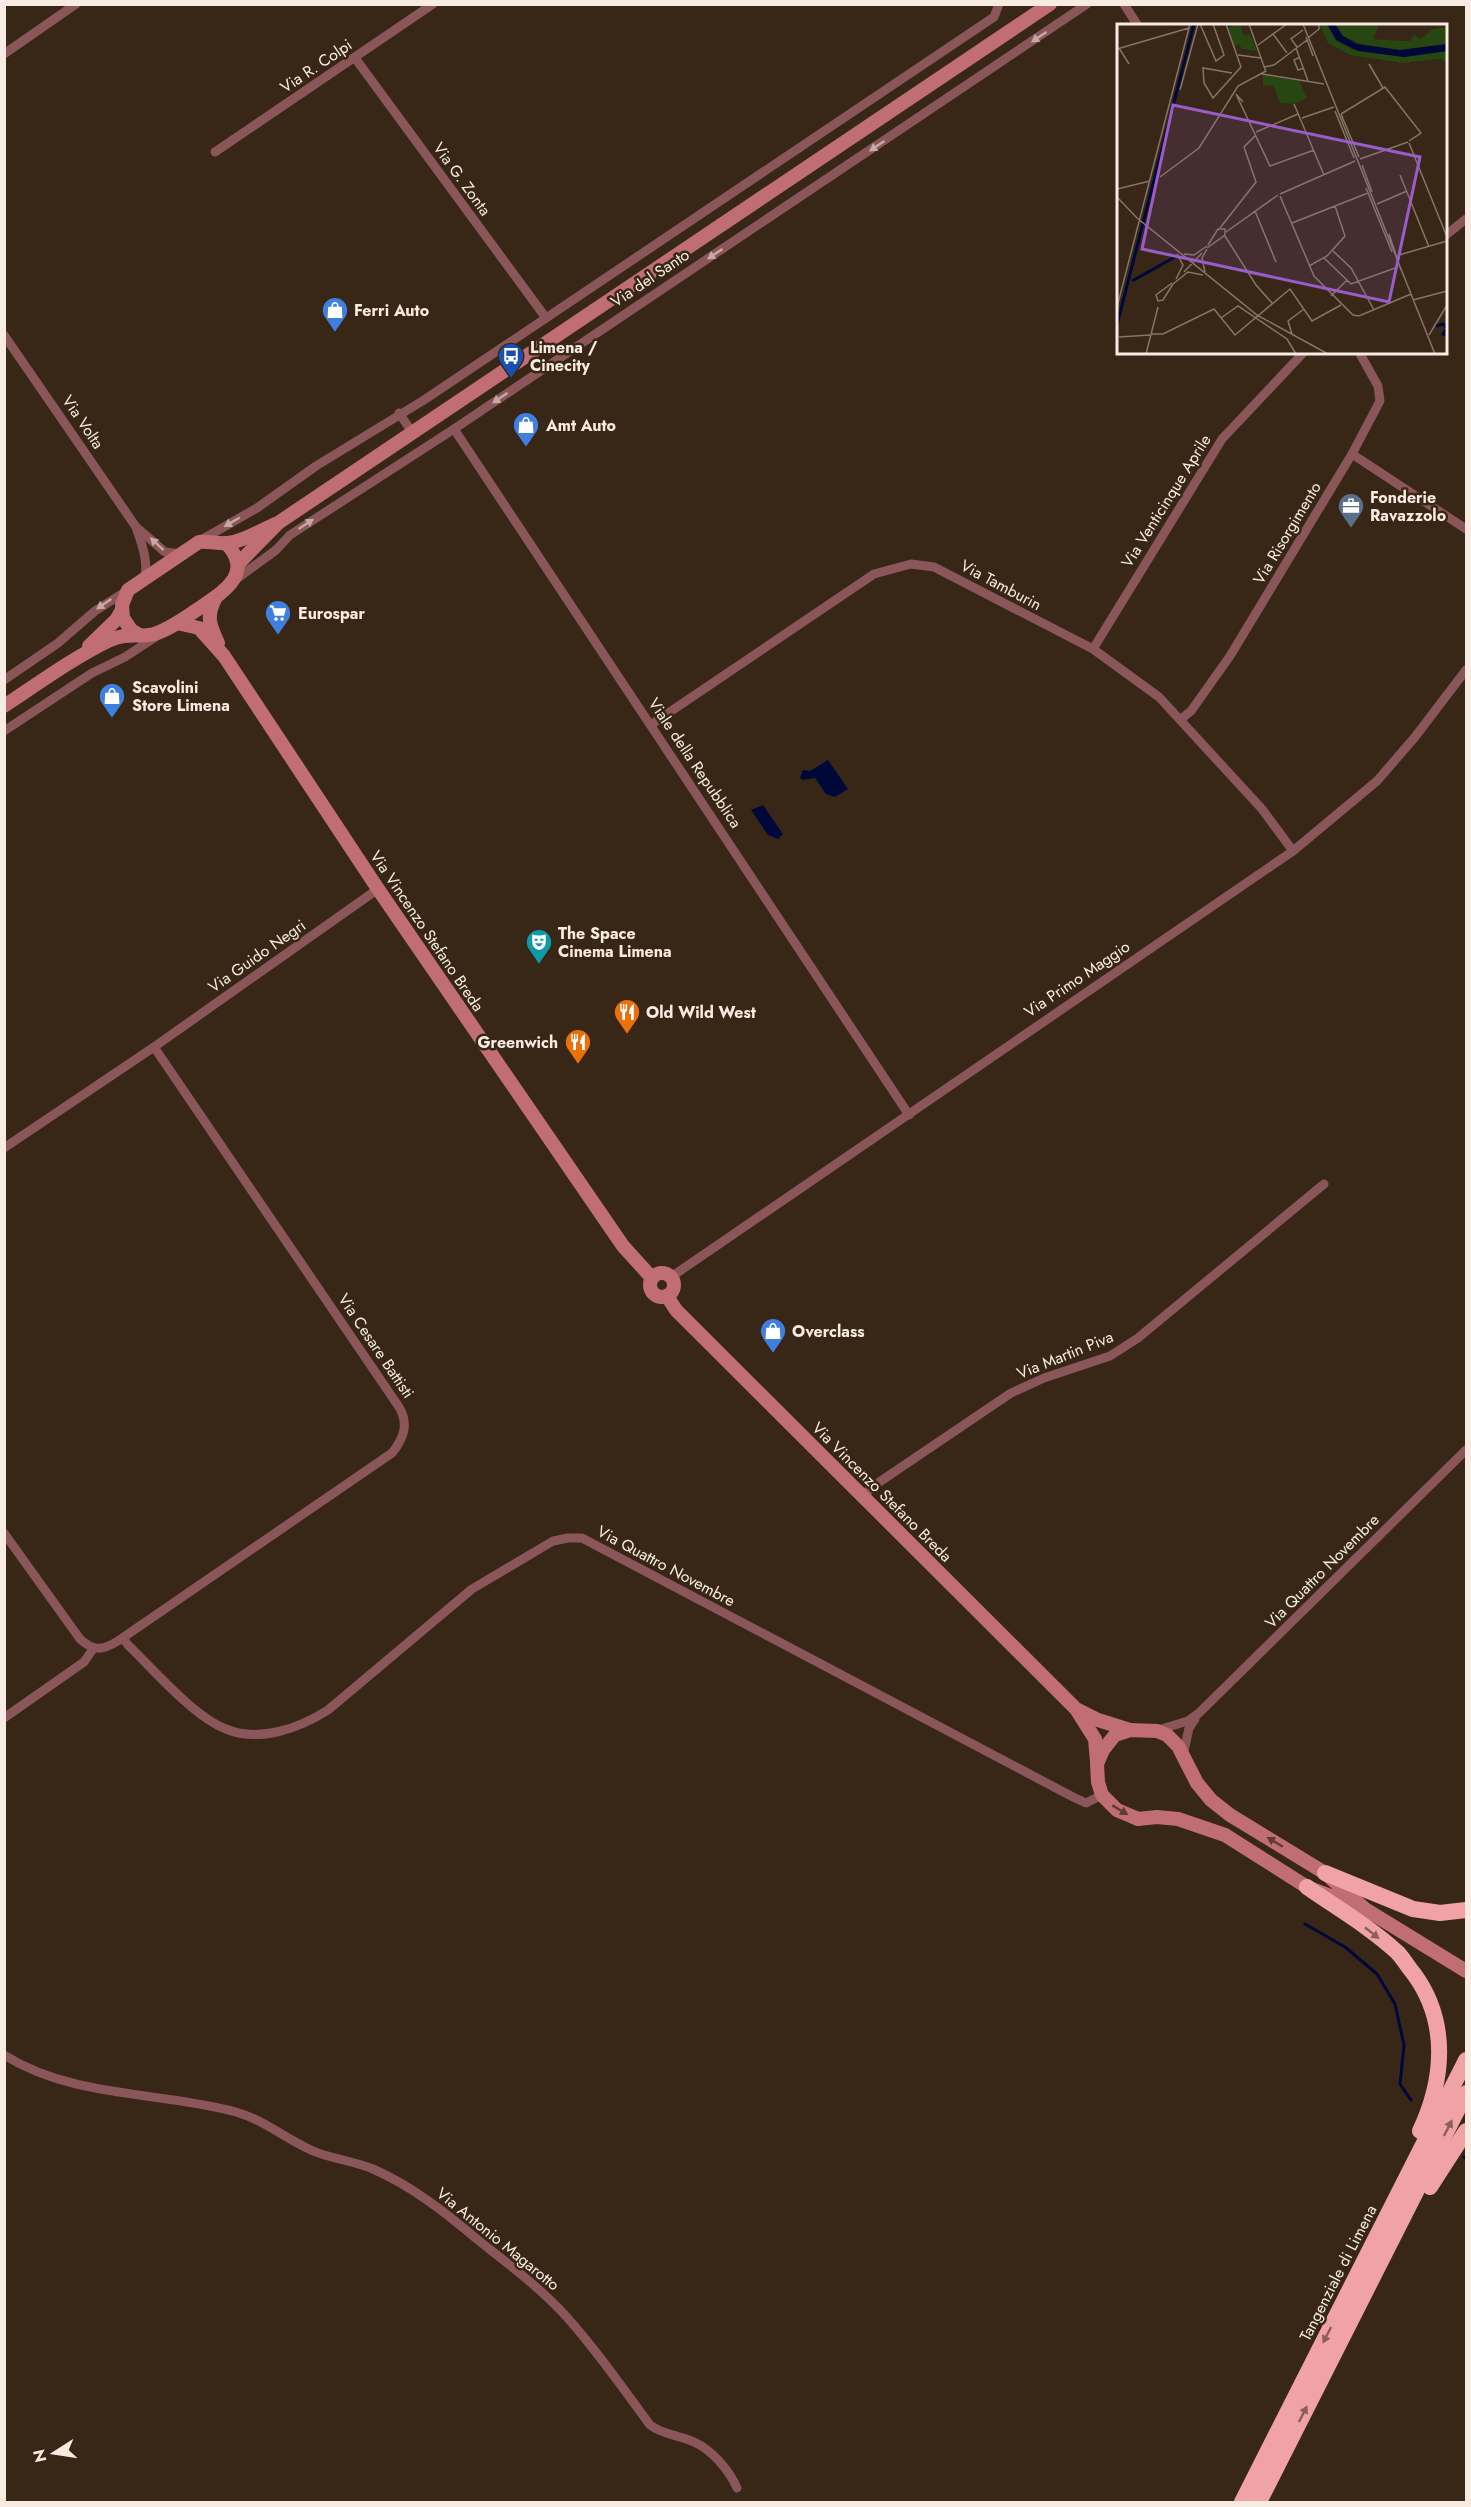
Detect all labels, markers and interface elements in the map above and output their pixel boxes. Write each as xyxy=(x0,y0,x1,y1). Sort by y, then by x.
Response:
inset map xyxy=(1117,24,1447,354)
one-way arrow xyxy=(1031,31,1047,43)
street label: Via R. Colpi xyxy=(275,33,357,99)
street label: Via G. Zonta xyxy=(428,138,496,220)
one-way arrow xyxy=(869,140,885,152)
street label: Via del Santo xyxy=(606,243,694,313)
one-way arrow xyxy=(707,248,723,260)
shop icon: Ferri Auto xyxy=(320,295,350,333)
place label: Ferri Auto xyxy=(354,299,429,322)
place label: Limena / Cinecity xyxy=(530,336,598,377)
bus stop icon: Limena / Cinecity xyxy=(496,341,526,379)
street label: Via Volta xyxy=(57,391,109,453)
one-way arrow xyxy=(492,392,508,403)
shop icon: Amt Auto xyxy=(511,410,541,448)
place label: Amt Auto xyxy=(545,414,616,437)
street label: Via Venticinque Aprile xyxy=(1116,430,1216,572)
street label: Via Risorgimento xyxy=(1247,477,1327,589)
place label: Fonderie Ravazzolo xyxy=(1370,486,1446,527)
office icon: Fonderie Ravazzolo xyxy=(1336,491,1366,529)
one-way arrow xyxy=(224,516,240,527)
one-way arrow xyxy=(298,518,315,529)
one-way arrow xyxy=(150,538,165,551)
street label: Via Tamburin xyxy=(956,554,1046,616)
supermarket icon: Eurospar xyxy=(263,598,293,636)
one-way arrow xyxy=(96,599,112,610)
place label: Eurospar xyxy=(298,602,365,625)
place label: Scavolini Store Limena xyxy=(132,676,230,717)
shop icon: Scavolini Store Limena xyxy=(97,681,127,719)
street label: Viale della Repubblica xyxy=(643,693,747,833)
street label: Via Vincenzo Stefano Breda xyxy=(364,846,490,1016)
street label: Via Guido Negri xyxy=(204,914,310,998)
place label: The Space Cinema Limena xyxy=(558,922,672,963)
theatre icon: The Space Cinema Limena xyxy=(524,927,554,965)
street label: Via Primo Maggio xyxy=(1020,935,1135,1023)
restaurant icon: Old Wild West xyxy=(612,997,642,1035)
place label: Old Wild West xyxy=(646,1001,757,1024)
restaurant icon: Greenwich xyxy=(563,1027,593,1065)
place label: Greenwich xyxy=(478,1031,558,1054)
street label: Via Cesare Battisti xyxy=(332,1289,420,1403)
shop icon: Overclass xyxy=(758,1316,788,1354)
place label: Overclass xyxy=(792,1320,865,1343)
street label: Via Martin Piva xyxy=(1013,1325,1117,1385)
street label: Via Vincenzo Stefano Breda xyxy=(807,1417,957,1567)
street label: Via Quattro Novembre xyxy=(1260,1509,1384,1633)
street label: Via Quattro Novembre xyxy=(593,1520,739,1612)
one-way arrow xyxy=(1112,1805,1128,1816)
one-way arrow xyxy=(1267,1837,1283,1848)
one-way arrow xyxy=(1364,1926,1380,1939)
one-way arrow xyxy=(1444,2120,1453,2137)
street label: Via Antonio Magarotto xyxy=(431,2182,565,2296)
street label: Tangenziale di Limena xyxy=(1294,2201,1382,2345)
one-way arrow xyxy=(1322,2327,1332,2344)
one-way arrow xyxy=(1299,2406,1308,2423)
north arrow xyxy=(24,2423,84,2483)
text: N xyxy=(27,2447,52,2465)

